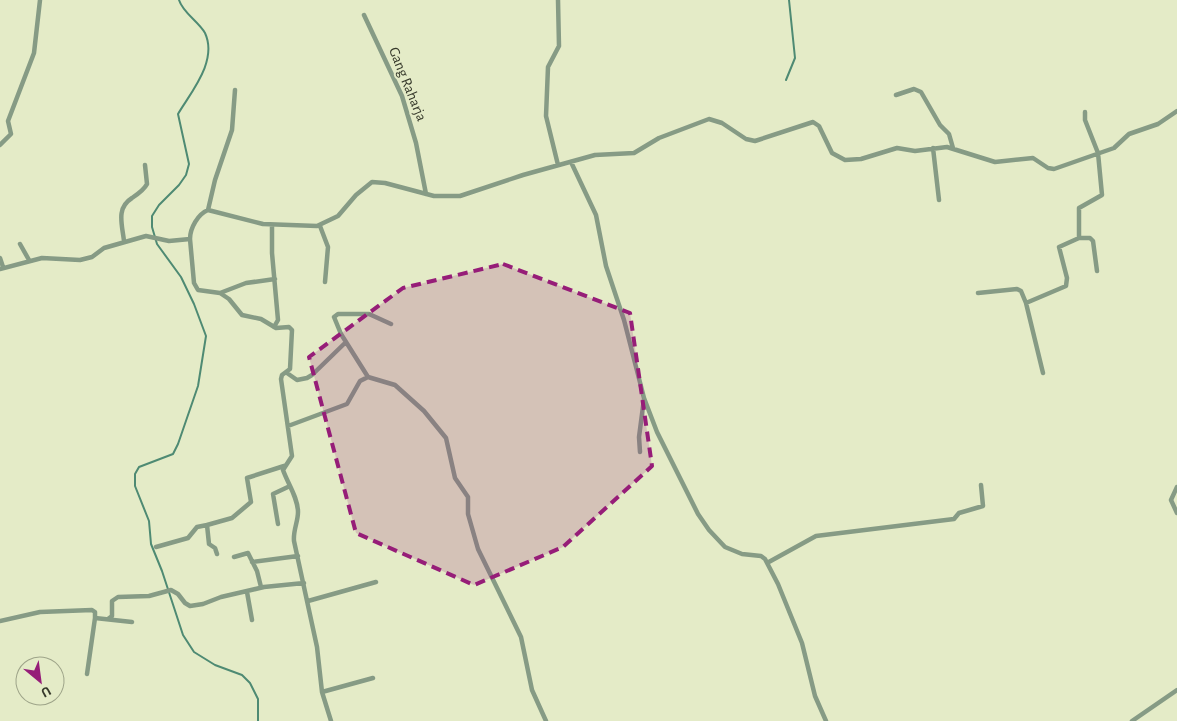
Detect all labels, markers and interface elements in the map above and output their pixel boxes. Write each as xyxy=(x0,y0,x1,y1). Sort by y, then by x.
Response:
street label: Gang Raharja xyxy=(386,45,429,123)
north arrow xyxy=(15,656,65,706)
text: U xyxy=(38,683,53,700)

